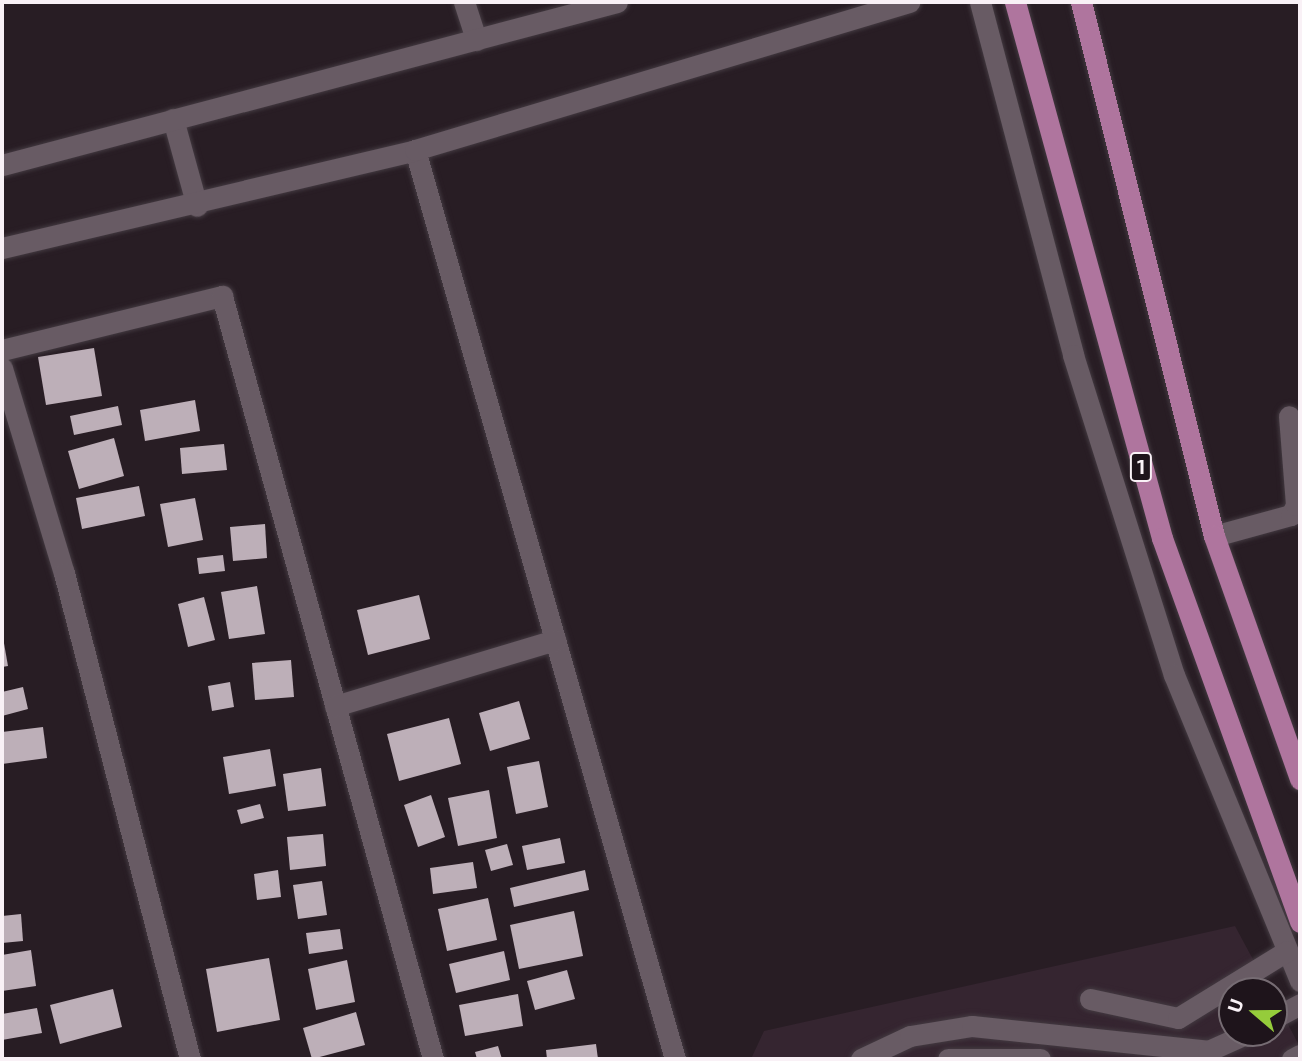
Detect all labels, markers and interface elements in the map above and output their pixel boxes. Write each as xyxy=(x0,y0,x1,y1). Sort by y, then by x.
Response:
road number: 1 xyxy=(1129,452,1153,482)
north arrow xyxy=(1218,977,1288,1047)
text: U xyxy=(1222,995,1248,1015)

